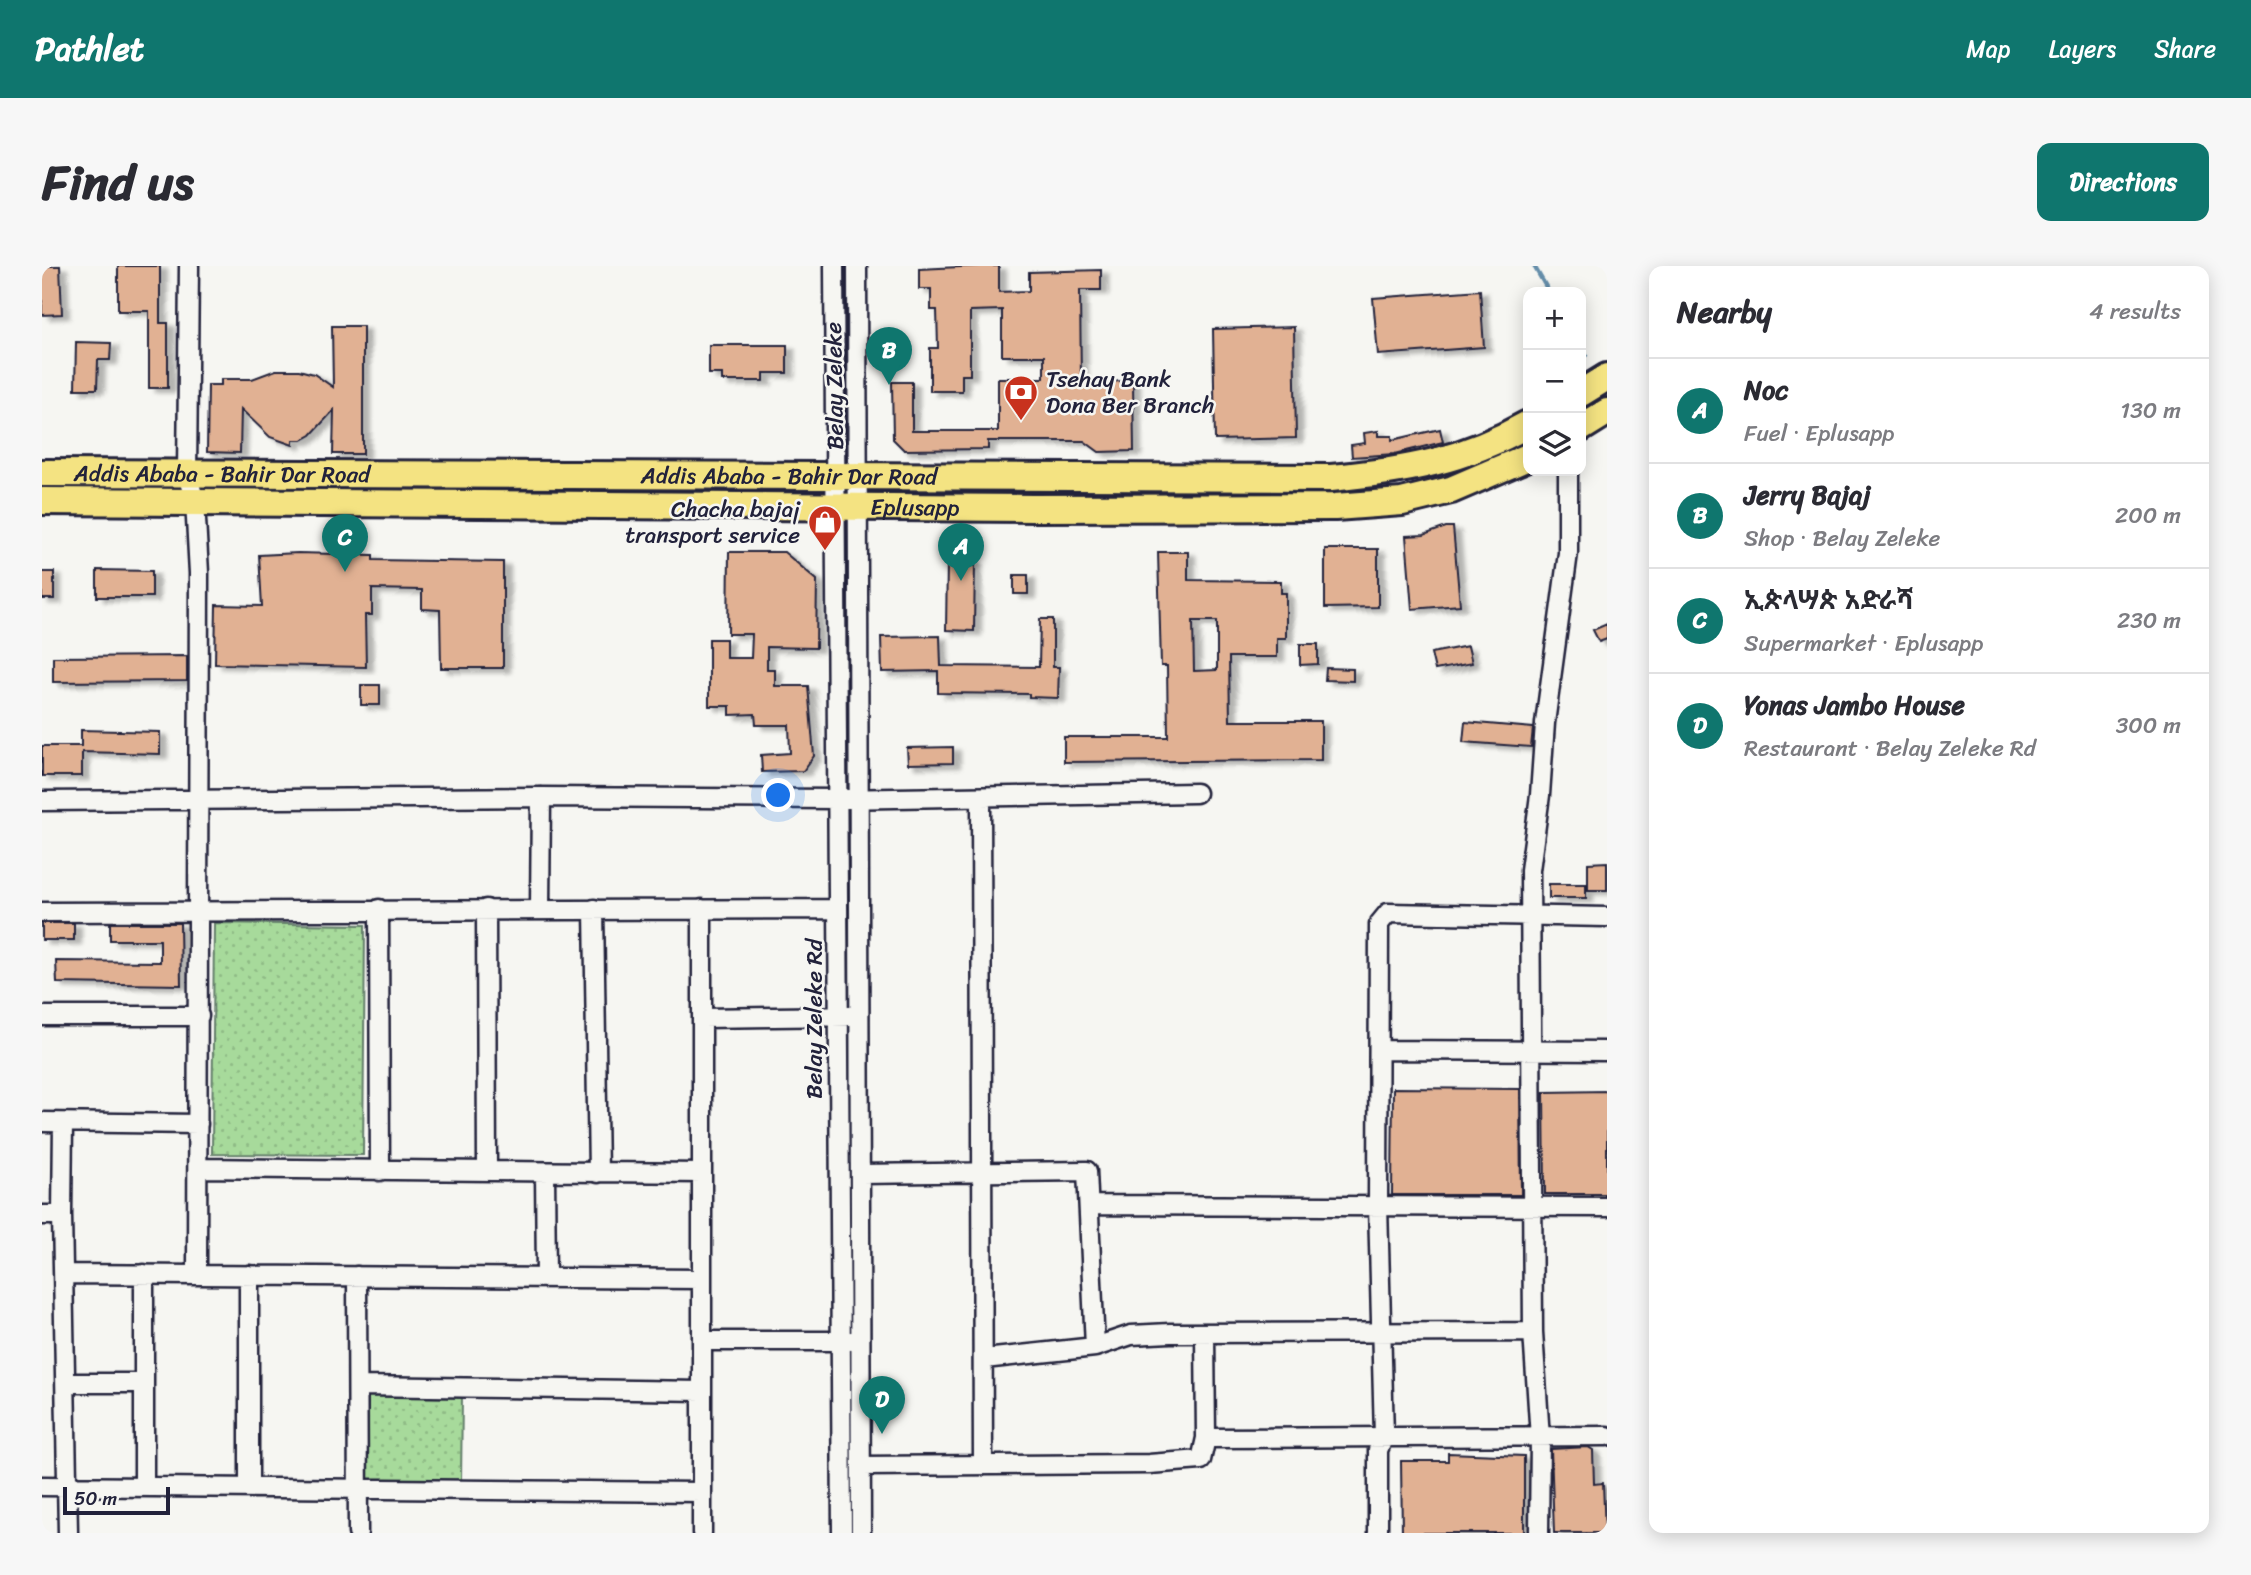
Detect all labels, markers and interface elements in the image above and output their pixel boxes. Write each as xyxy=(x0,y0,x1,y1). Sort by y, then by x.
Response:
text: Pathlet xyxy=(35,20,144,78)
text: Map xyxy=(1966,28,2011,70)
text: Layers xyxy=(2049,28,2116,70)
text: Share xyxy=(2154,28,2216,70)
text: Find us xyxy=(42,139,194,226)
button: Directions xyxy=(2037,143,2209,221)
text: Nearby xyxy=(1677,285,1772,339)
map controls xyxy=(1523,287,1586,476)
button: + xyxy=(1523,287,1586,350)
text: 4 results xyxy=(2089,291,2181,332)
street label: Belay Zeleke xyxy=(813,321,856,450)
pin: B xyxy=(866,327,912,385)
button: − xyxy=(1523,350,1586,413)
place label: Tsehay Bank Dona Ber Branch xyxy=(1046,359,1214,426)
text: Noc xyxy=(1744,367,1788,413)
bank icon: Tsehay Bank Dona Ber Branch xyxy=(1002,373,1040,422)
text: A xyxy=(1692,390,1708,431)
text: 130 m xyxy=(2120,390,2181,431)
button: layers xyxy=(1523,413,1586,476)
text: Fuel · Eplusapp xyxy=(1744,413,1894,454)
street label: Addis Ababa - Bahir Dar Road xyxy=(73,453,372,495)
street label: Addis Ababa - Bahir Dar Road xyxy=(640,455,939,497)
text: Jerry Bajaj xyxy=(1744,472,1871,518)
street label: Eplusapp xyxy=(870,487,960,528)
place label: Chacha bajaj transport service xyxy=(625,489,801,556)
text: B xyxy=(1693,495,1707,536)
text: 200 m xyxy=(2115,495,2181,536)
shop icon: Chacha bajaj transport service xyxy=(806,503,844,552)
pin: C xyxy=(322,514,368,572)
text: Shop · Belay Zeleke xyxy=(1744,518,1940,559)
pin: A xyxy=(938,523,984,581)
text: ኢጵላሣጵ አድራሻ xyxy=(1744,577,1913,623)
text: C xyxy=(1693,600,1707,641)
text: 230 m xyxy=(2117,600,2181,641)
text: Supermarket · Eplusapp xyxy=(1744,623,1983,664)
text: Yonas Jambo House xyxy=(1744,682,1965,728)
text: D xyxy=(1693,705,1707,746)
text: 300 m xyxy=(2116,705,2181,746)
text: Restaurant · Belay Zeleke Rd xyxy=(1744,728,2036,769)
your location xyxy=(761,778,795,812)
street label: Belay Zeleke Rd xyxy=(794,937,835,1099)
pin: D xyxy=(859,1376,905,1434)
text: 50 m xyxy=(74,1482,117,1515)
scale bar xyxy=(63,1484,170,1516)

